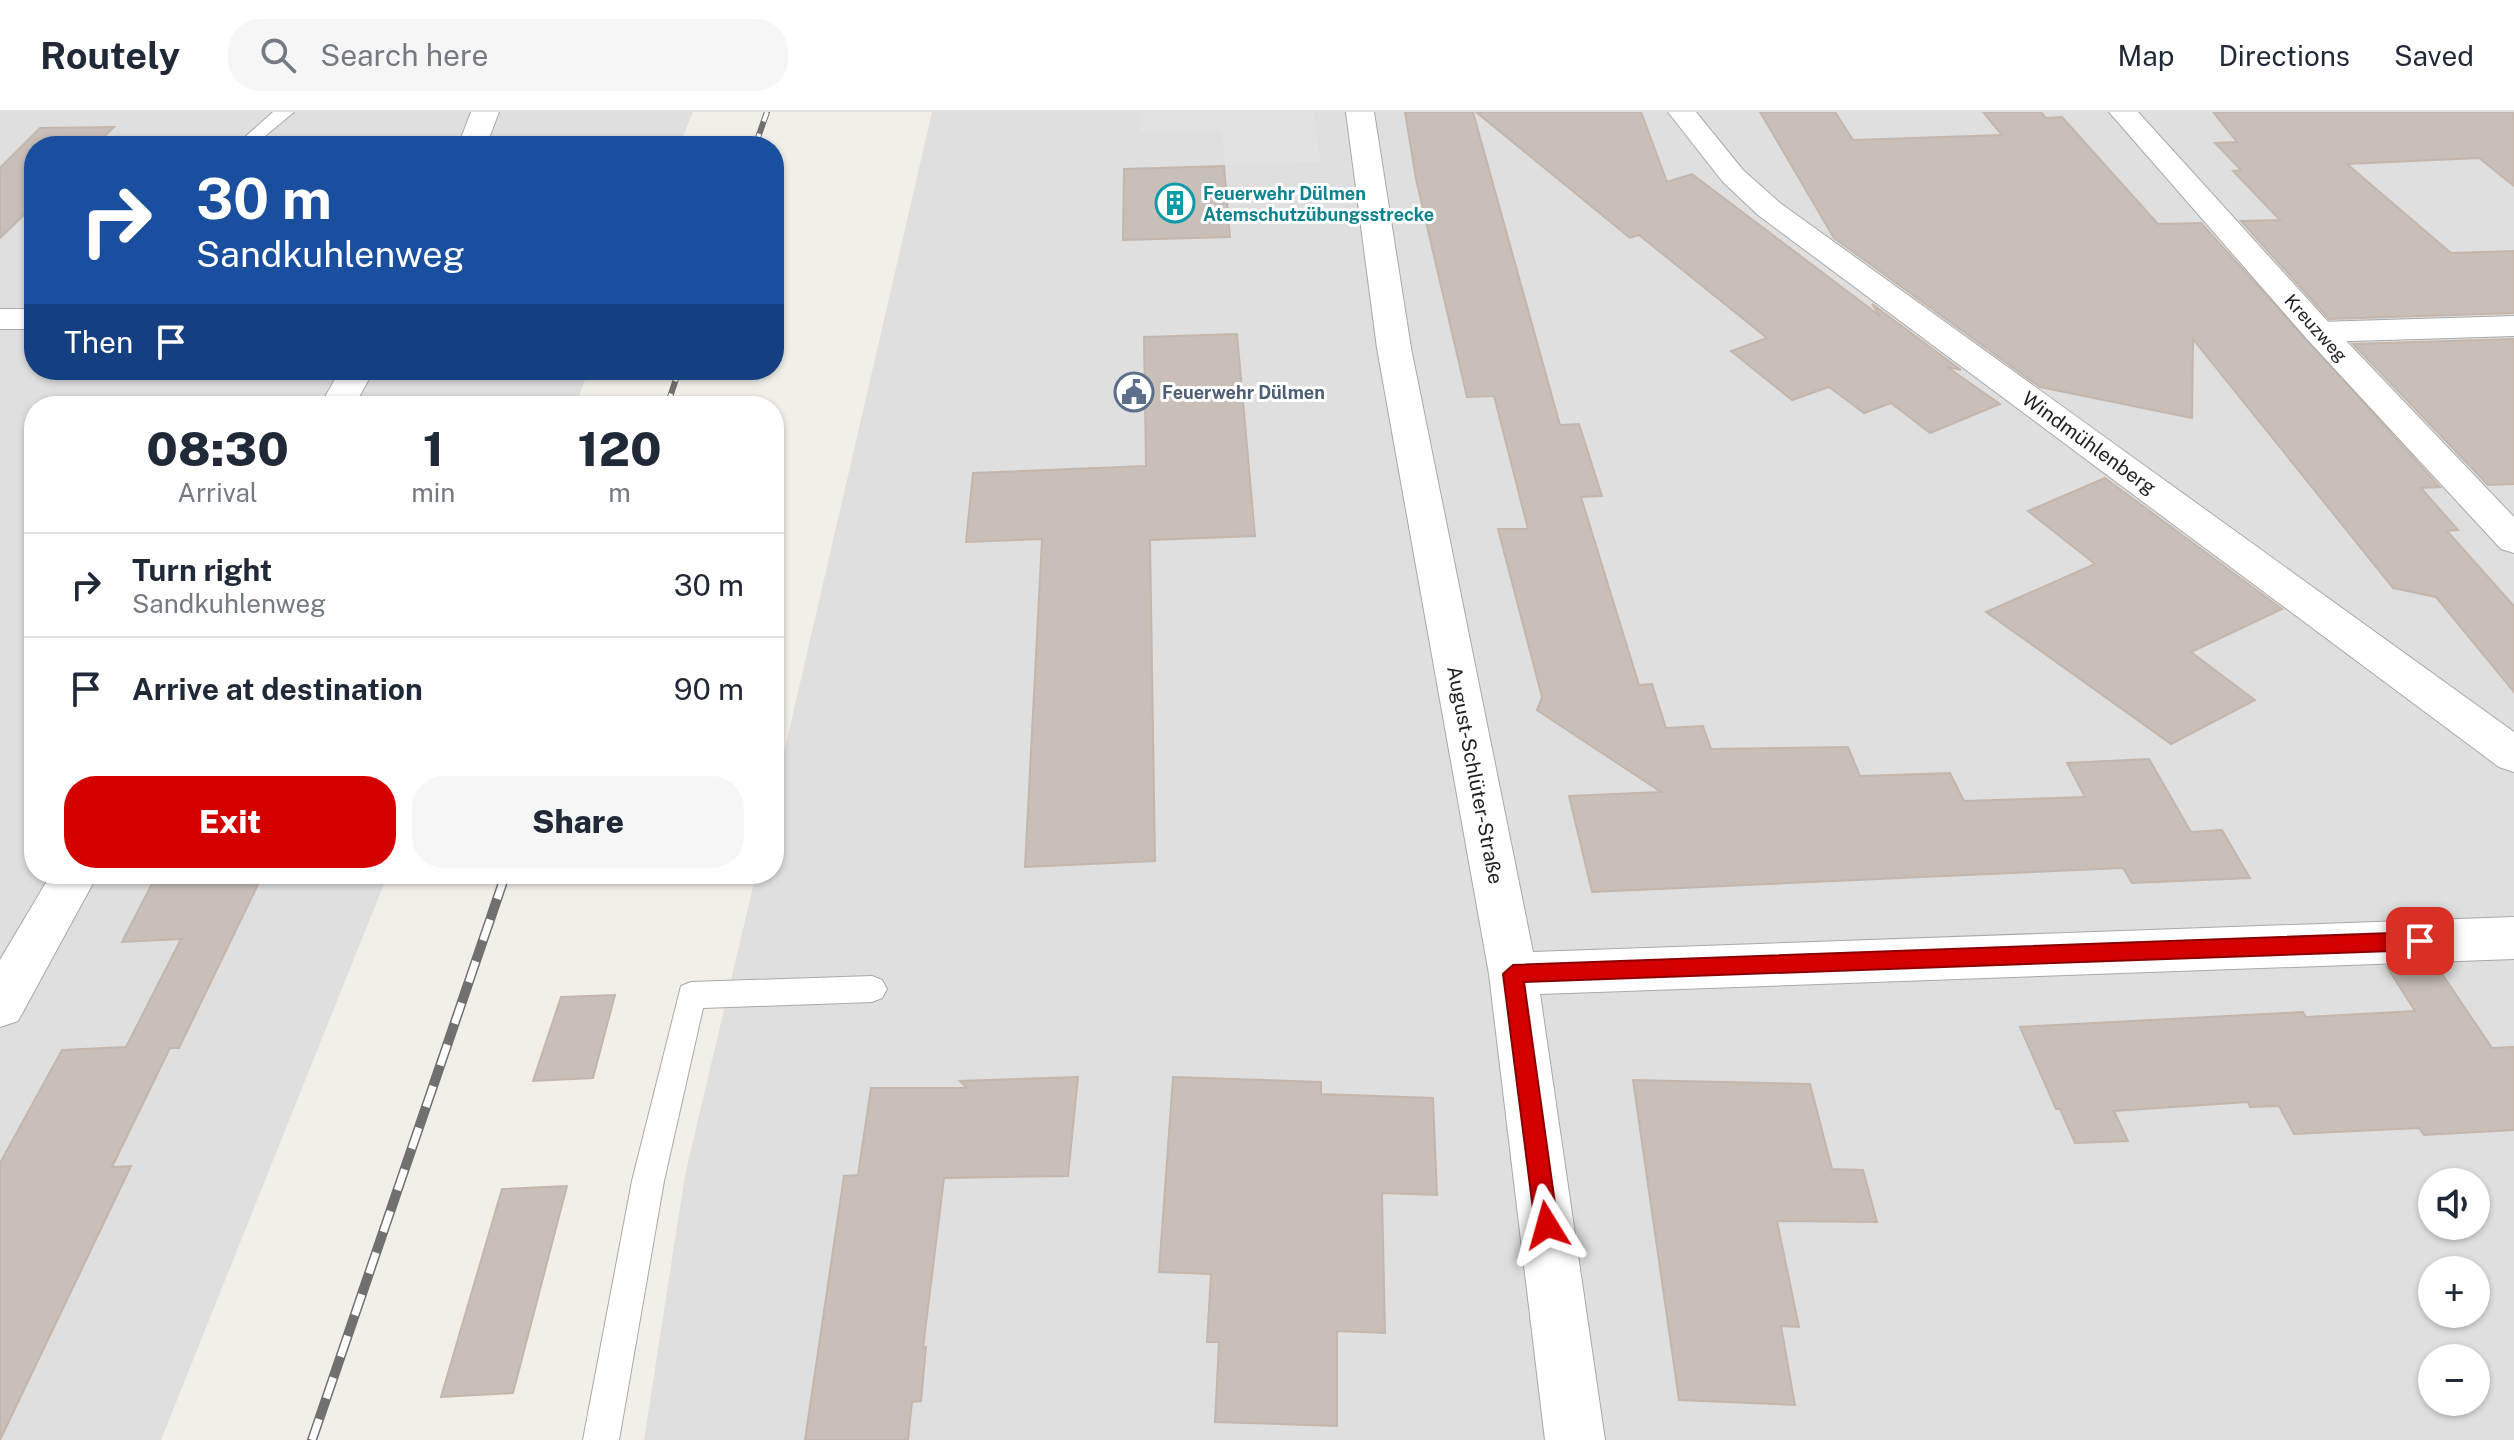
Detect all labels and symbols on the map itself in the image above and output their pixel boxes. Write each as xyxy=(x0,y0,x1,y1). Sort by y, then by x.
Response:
building icon: Feuerwehr Dülmen Atemschutzübungsstrecke xyxy=(1154,182,1196,224)
place label: Feuerwehr Dülmen Atemschutzübungsstrecke xyxy=(1203,183,1434,225)
street label: Kreuzweg xyxy=(2280,290,2352,366)
public building icon: Feuerwehr Dülmen xyxy=(1113,371,1155,413)
place label: Feuerwehr Dülmen xyxy=(1162,382,1325,403)
street label: Windmühlenberg xyxy=(2017,386,2161,500)
street label: August-Schlüter-Straße xyxy=(1442,664,1508,886)
pin xyxy=(2386,907,2454,975)
position arrow xyxy=(1505,1183,1589,1267)

